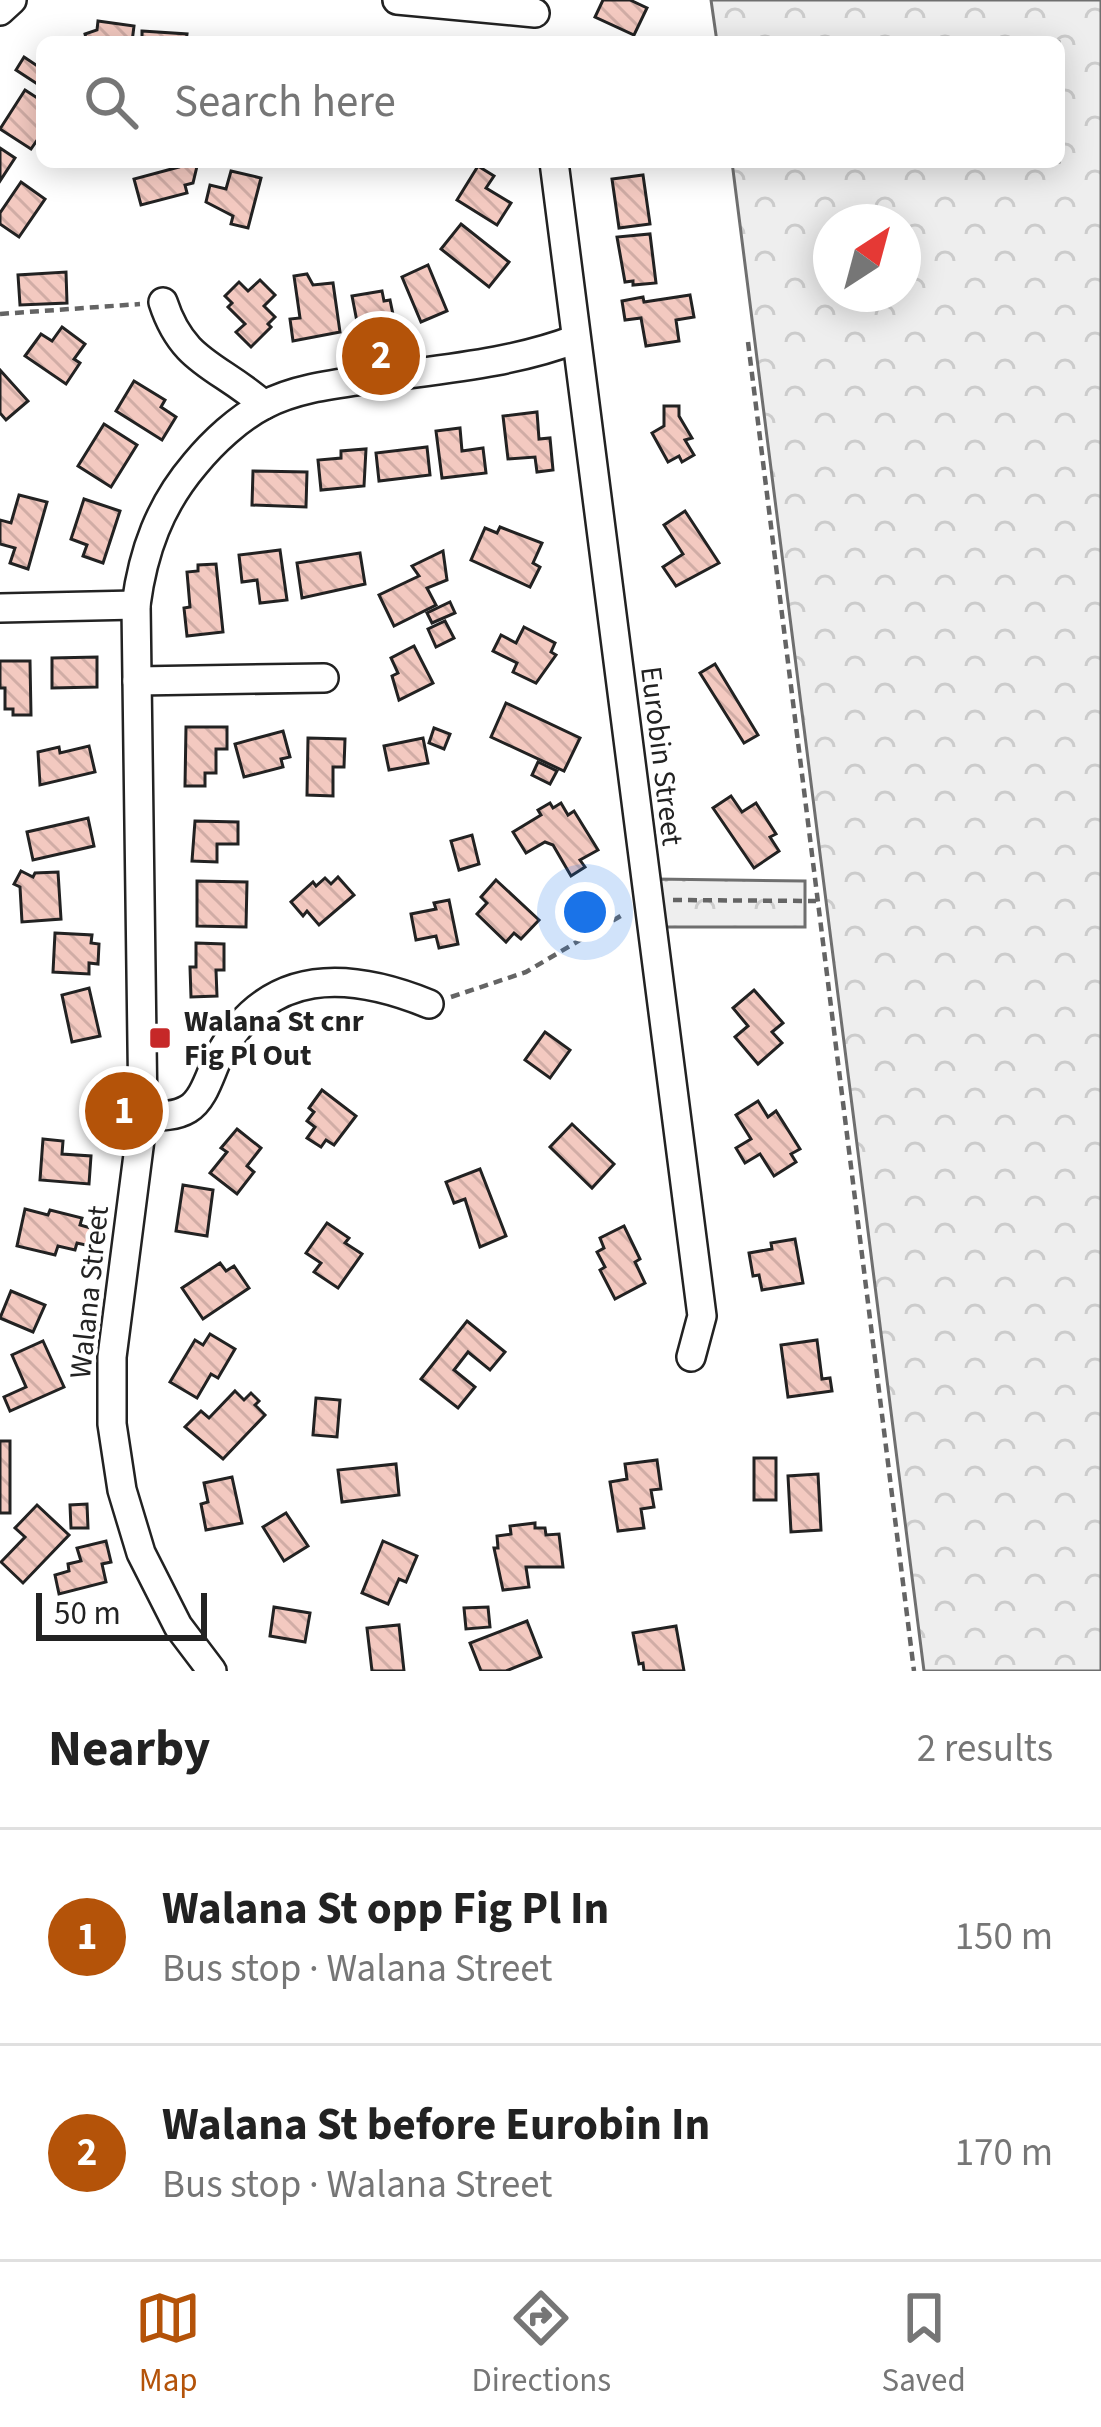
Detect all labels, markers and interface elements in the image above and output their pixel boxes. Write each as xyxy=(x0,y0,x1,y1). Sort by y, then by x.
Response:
search box xyxy=(36,36,1065,168)
icon: search xyxy=(78,69,144,135)
text: Search here xyxy=(174,70,396,134)
north arrow xyxy=(813,204,921,312)
pin: 2 xyxy=(342,311,420,401)
street label: Eurobin Street xyxy=(629,664,694,848)
your location xyxy=(555,882,615,942)
place label: Walana St cnr Fig Pl Out xyxy=(184,1000,364,1077)
marker: Walana St cnr Fig Pl Out xyxy=(147,1025,173,1051)
pin: 1 xyxy=(85,1066,163,1156)
street label: Walana Street xyxy=(59,1203,120,1381)
scale bar xyxy=(36,1587,207,1640)
text: 50 m xyxy=(54,1590,121,1637)
text: Nearby xyxy=(48,1713,210,1785)
text: 2 results xyxy=(917,1721,1053,1777)
text: Walana St opp Fig Pl In xyxy=(162,1877,609,1941)
text: 1 xyxy=(77,1909,97,1965)
text: 150 m xyxy=(955,1909,1053,1965)
text: Bus stop · Walana Street xyxy=(162,1941,552,1997)
text: Walana St before Eurobin In xyxy=(162,2093,710,2157)
text: 2 xyxy=(77,2125,97,2181)
text: 170 m xyxy=(955,2125,1053,2181)
text: Bus stop · Walana Street xyxy=(162,2157,552,2213)
tab: Map xyxy=(135,2285,201,2404)
tab: Directions xyxy=(472,2285,611,2404)
tab: Saved xyxy=(882,2285,966,2404)

